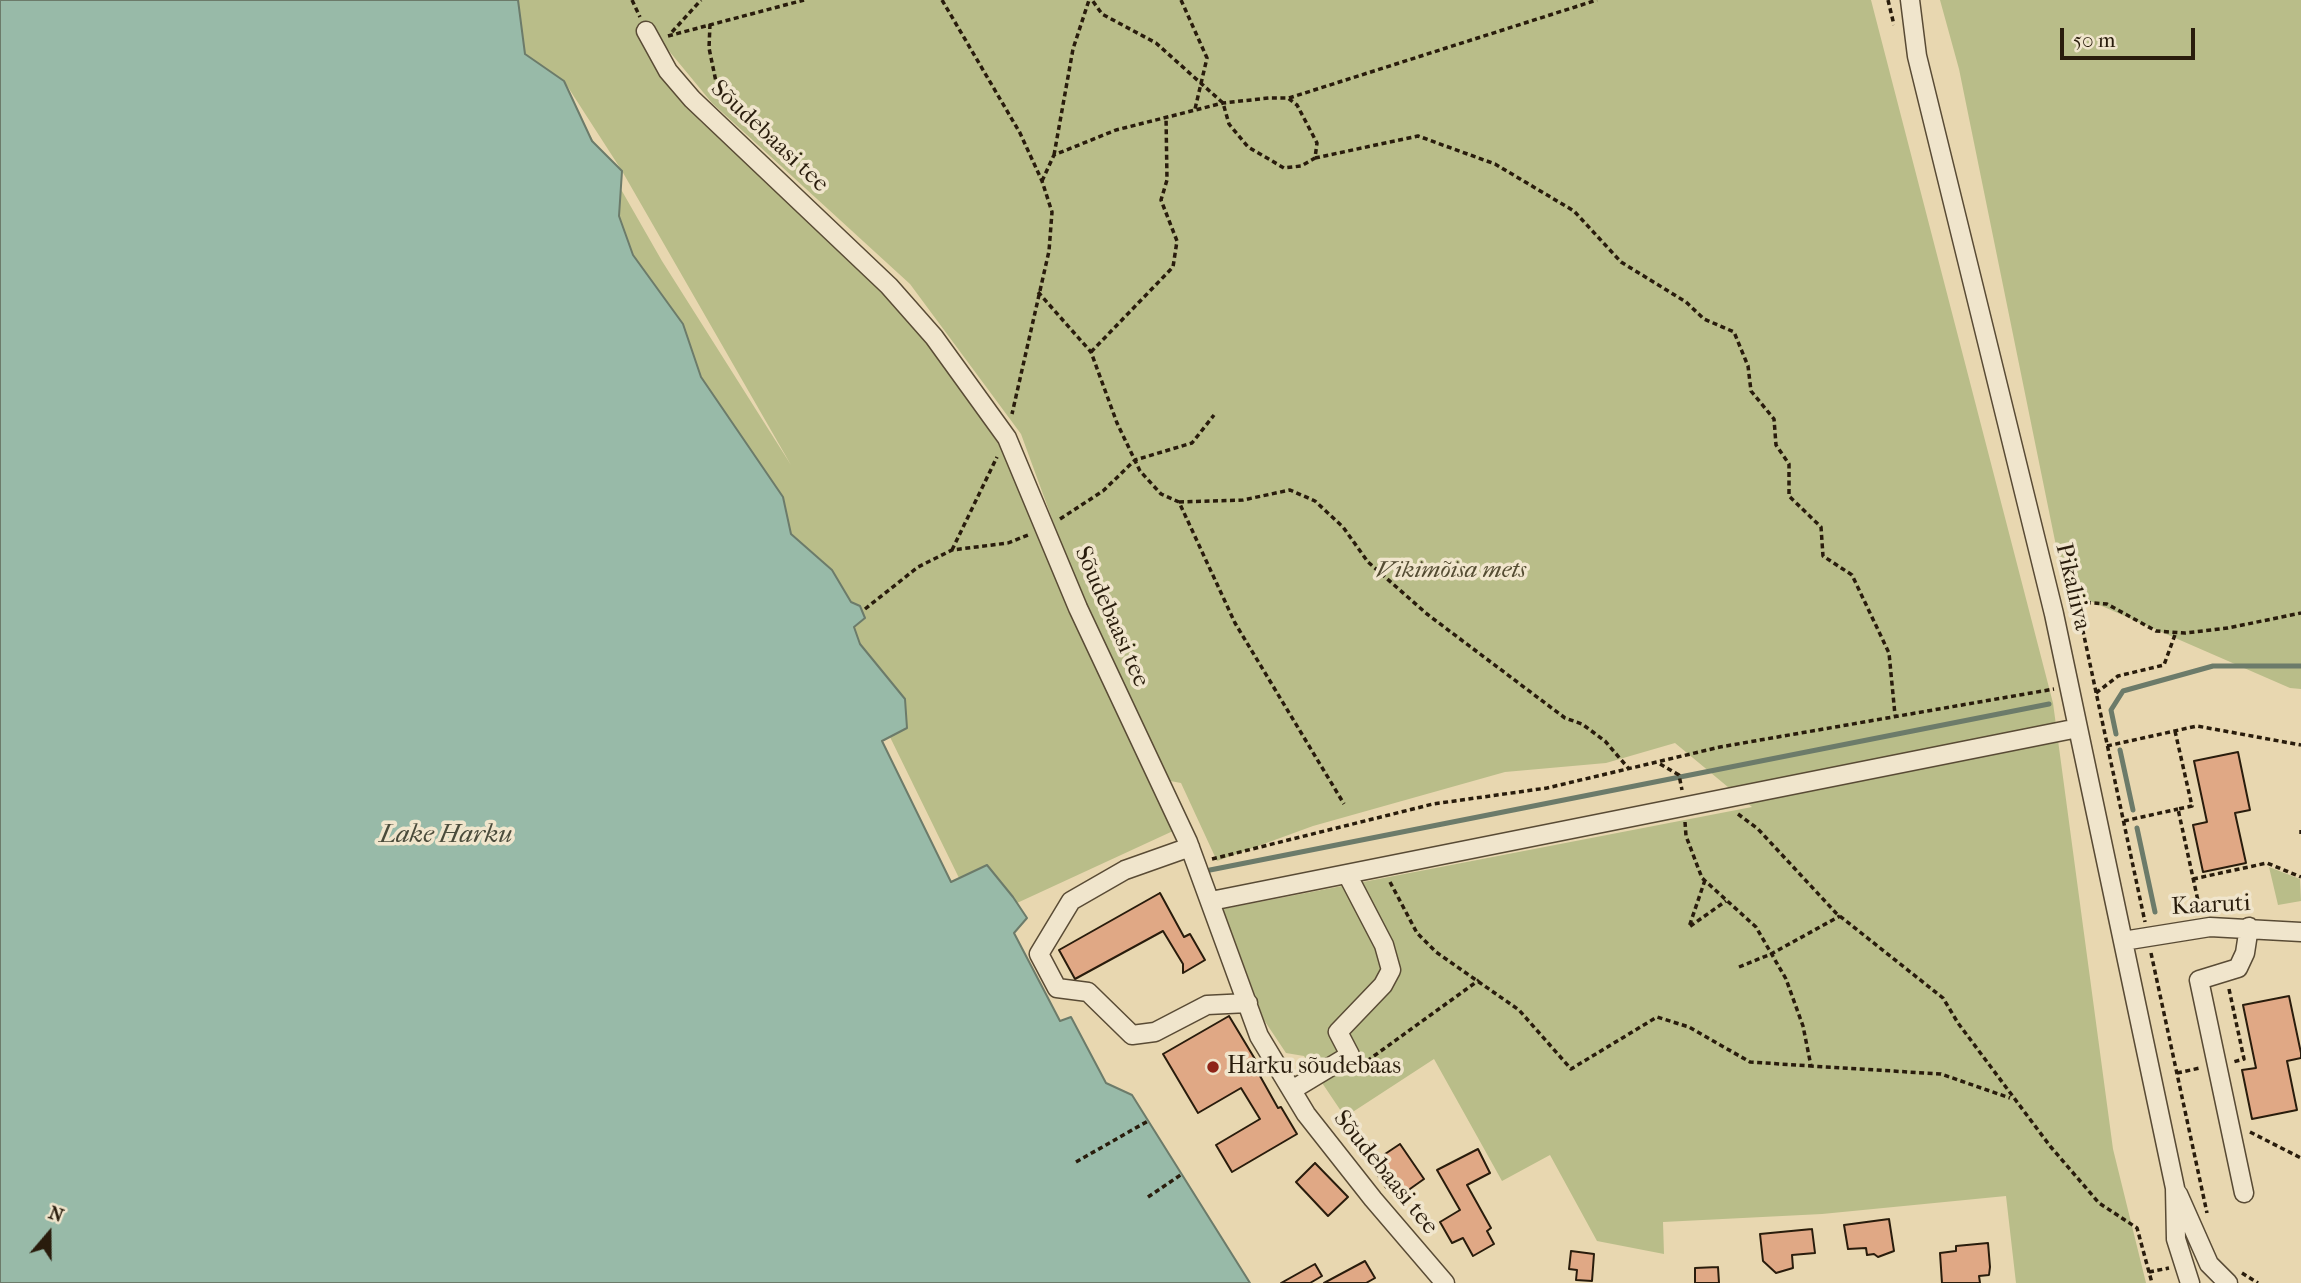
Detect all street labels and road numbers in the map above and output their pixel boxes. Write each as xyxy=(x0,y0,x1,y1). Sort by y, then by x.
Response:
street label: Sõudebaasi tee xyxy=(704,75,834,199)
street label: Pikaliiva xyxy=(2048,541,2096,633)
street label: Sõudebaasi tee xyxy=(1067,542,1155,692)
street label: Kaaruti xyxy=(2171,890,2251,922)
street label: Sõudebaasi tee xyxy=(1326,1105,1444,1241)

